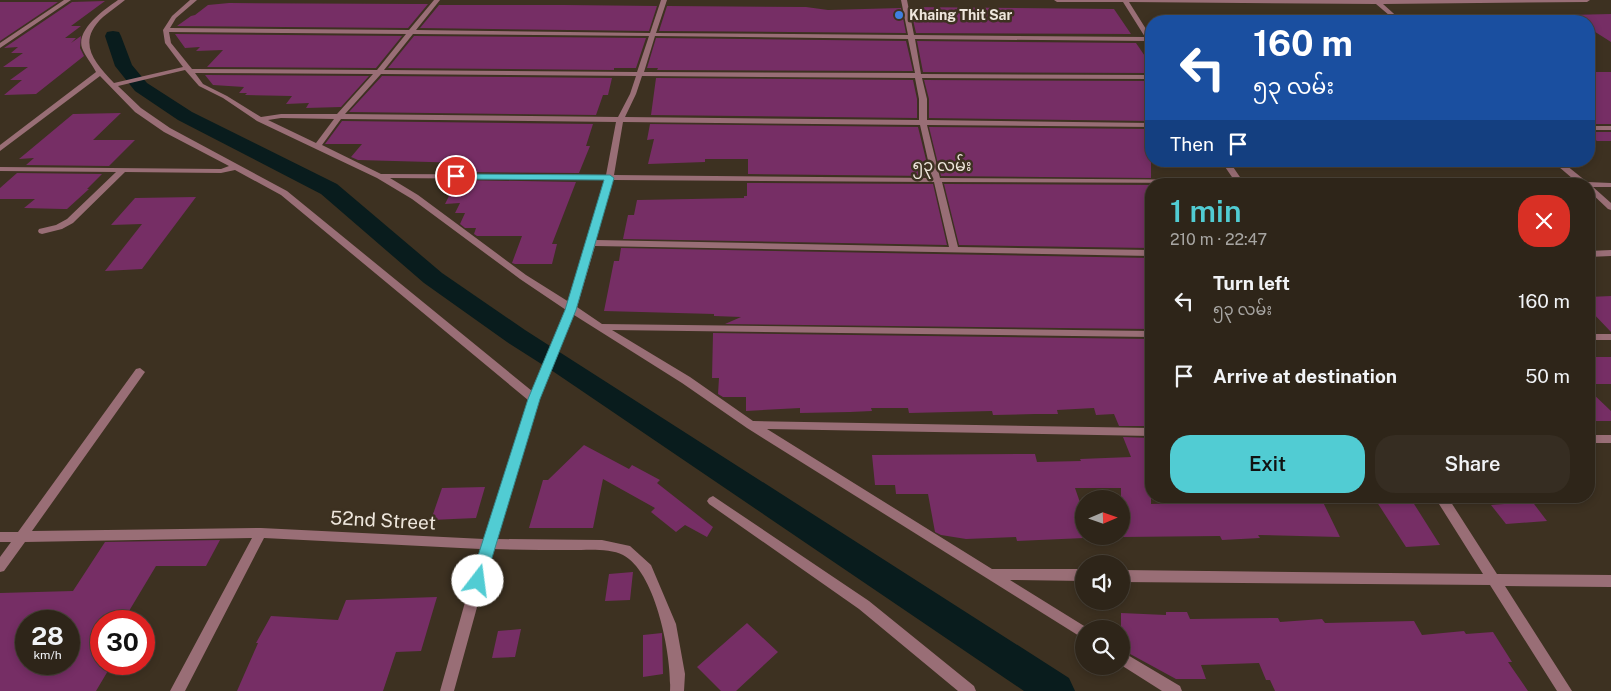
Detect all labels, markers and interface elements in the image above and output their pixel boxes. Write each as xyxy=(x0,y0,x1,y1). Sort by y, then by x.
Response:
place label: Khaing Thit Sar xyxy=(909,7,1012,23)
marker: Khaing Thit Sar xyxy=(893,9,905,21)
text: 160 m xyxy=(1253,23,1353,64)
icon: left xyxy=(1170,35,1235,100)
text: ၅၃ လမ်း xyxy=(1253,73,1334,99)
icon: arrive xyxy=(1224,130,1252,158)
text: Then xyxy=(1170,133,1214,155)
street label: ၅၃ လမ်း xyxy=(913,154,971,179)
pin xyxy=(435,155,477,197)
icon: arrive xyxy=(442,162,470,190)
text: 1 min xyxy=(1170,193,1241,229)
button: close xyxy=(1518,195,1570,247)
text: 210 m · 22:47 xyxy=(1170,230,1267,249)
text: Turn left xyxy=(1213,272,1290,294)
icon: left xyxy=(1170,287,1198,315)
text: 160 m xyxy=(1518,290,1570,312)
text: ၅၃ လမ်း xyxy=(1213,300,1272,319)
icon: arrive xyxy=(1170,362,1198,390)
text: Arrive at destination xyxy=(1213,365,1397,387)
text: 50 m xyxy=(1525,365,1570,387)
button: Exit xyxy=(1170,435,1365,493)
button: Share xyxy=(1375,435,1570,493)
north arrow xyxy=(1075,490,1130,545)
map controls xyxy=(1075,490,1130,675)
street label: 52nd Street xyxy=(330,506,436,534)
position arrow xyxy=(451,554,503,606)
button: sound xyxy=(1075,555,1130,610)
speed limit sign: 30 xyxy=(90,610,155,675)
button: search xyxy=(1075,620,1130,675)
text: 28 xyxy=(31,621,64,651)
text: km/h xyxy=(33,648,62,662)

